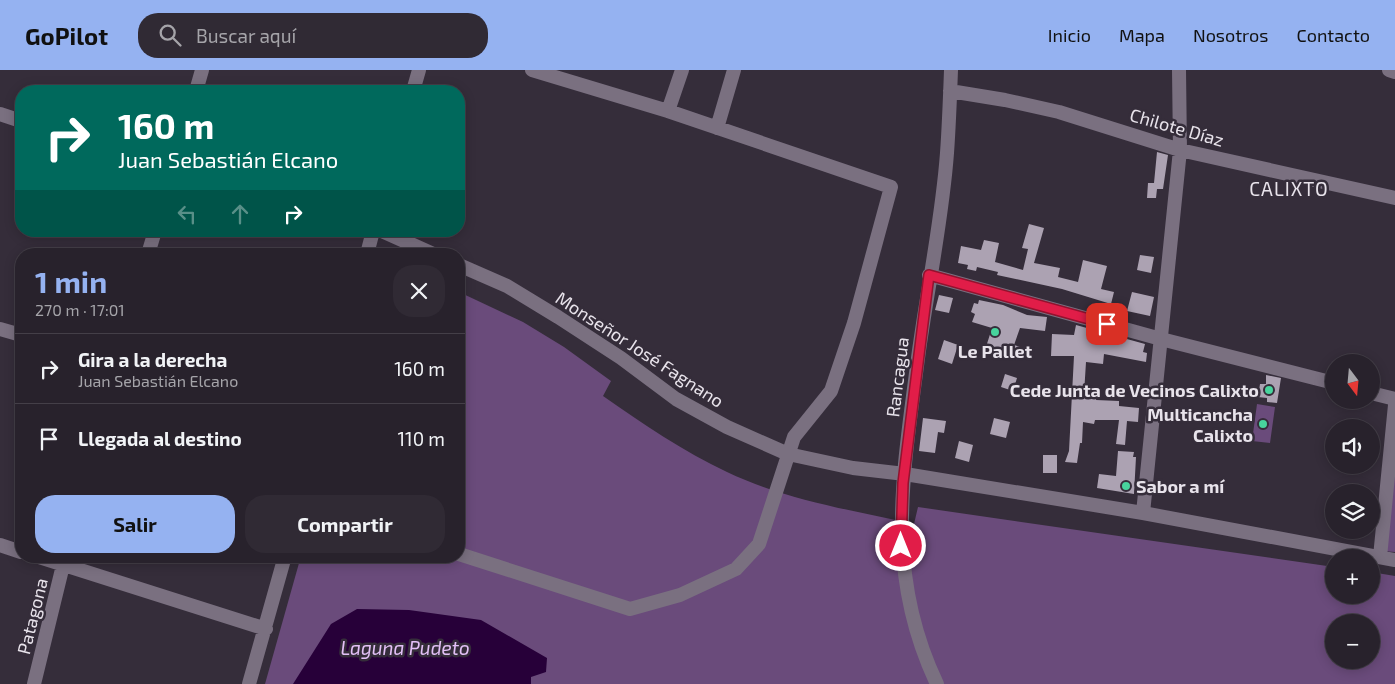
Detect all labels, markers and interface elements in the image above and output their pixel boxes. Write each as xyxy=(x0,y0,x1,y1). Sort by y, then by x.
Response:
search box xyxy=(138,13,488,58)
text: GoPilot xyxy=(25,21,108,50)
icon: search xyxy=(156,21,184,49)
text: Buscar aquí xyxy=(196,24,296,47)
text: Inicio xyxy=(1048,24,1091,46)
text: Mapa xyxy=(1119,24,1165,46)
text: Nosotros xyxy=(1193,24,1268,46)
text: Contacto xyxy=(1296,24,1370,46)
street label: Chilote Díaz xyxy=(1127,103,1227,151)
text: 160 m xyxy=(118,104,214,146)
icon: right xyxy=(35,105,100,170)
text: Juan Sebastián Elcano xyxy=(118,146,338,172)
district label: CALIXTO xyxy=(1249,177,1329,200)
icon: left xyxy=(173,200,201,228)
icon: ahead xyxy=(226,200,254,228)
icon: right xyxy=(279,200,307,228)
text: 1 min xyxy=(35,263,107,299)
button: close xyxy=(393,265,445,317)
street label: Monseñor José Fagnano xyxy=(552,286,728,412)
text: 270 m · 17:01 xyxy=(35,300,125,319)
pin xyxy=(1086,303,1128,345)
icon: arrive xyxy=(1093,310,1121,338)
marker: Le Pallet xyxy=(989,326,1001,338)
street label: Rancagua xyxy=(881,336,913,418)
place label: Le Pallet xyxy=(958,340,1033,362)
text: Gira a la derecha xyxy=(78,348,227,371)
north arrow xyxy=(1325,354,1380,409)
map controls xyxy=(1325,354,1380,669)
icon: right xyxy=(35,355,63,383)
text: 160 m xyxy=(394,357,445,380)
text: Juan Sebastián Elcano xyxy=(78,371,238,390)
place label: Cede Junta de Vecinos Calixto xyxy=(1010,379,1259,401)
marker: Cede Junta de Vecinos Calixto xyxy=(1263,384,1275,396)
place label: Multicancha Calixto xyxy=(1147,403,1253,446)
marker: Multicancha Calixto xyxy=(1257,418,1269,430)
button: sound xyxy=(1325,419,1380,474)
icon: arrive xyxy=(35,425,63,453)
text: Llegada al destino xyxy=(78,427,242,450)
text: 110 m xyxy=(398,427,445,450)
place label: Sabor a mí xyxy=(1136,475,1225,497)
marker: Sabor a mí xyxy=(1120,480,1132,492)
button: layers xyxy=(1325,484,1380,539)
button: Salir xyxy=(35,495,235,553)
button: Compartir xyxy=(245,495,445,553)
position arrow xyxy=(874,519,926,571)
button: + xyxy=(1325,549,1380,604)
street label: Patagona xyxy=(12,576,52,656)
button: − xyxy=(1325,614,1380,669)
water label: Laguna Pudeto xyxy=(340,636,470,659)

